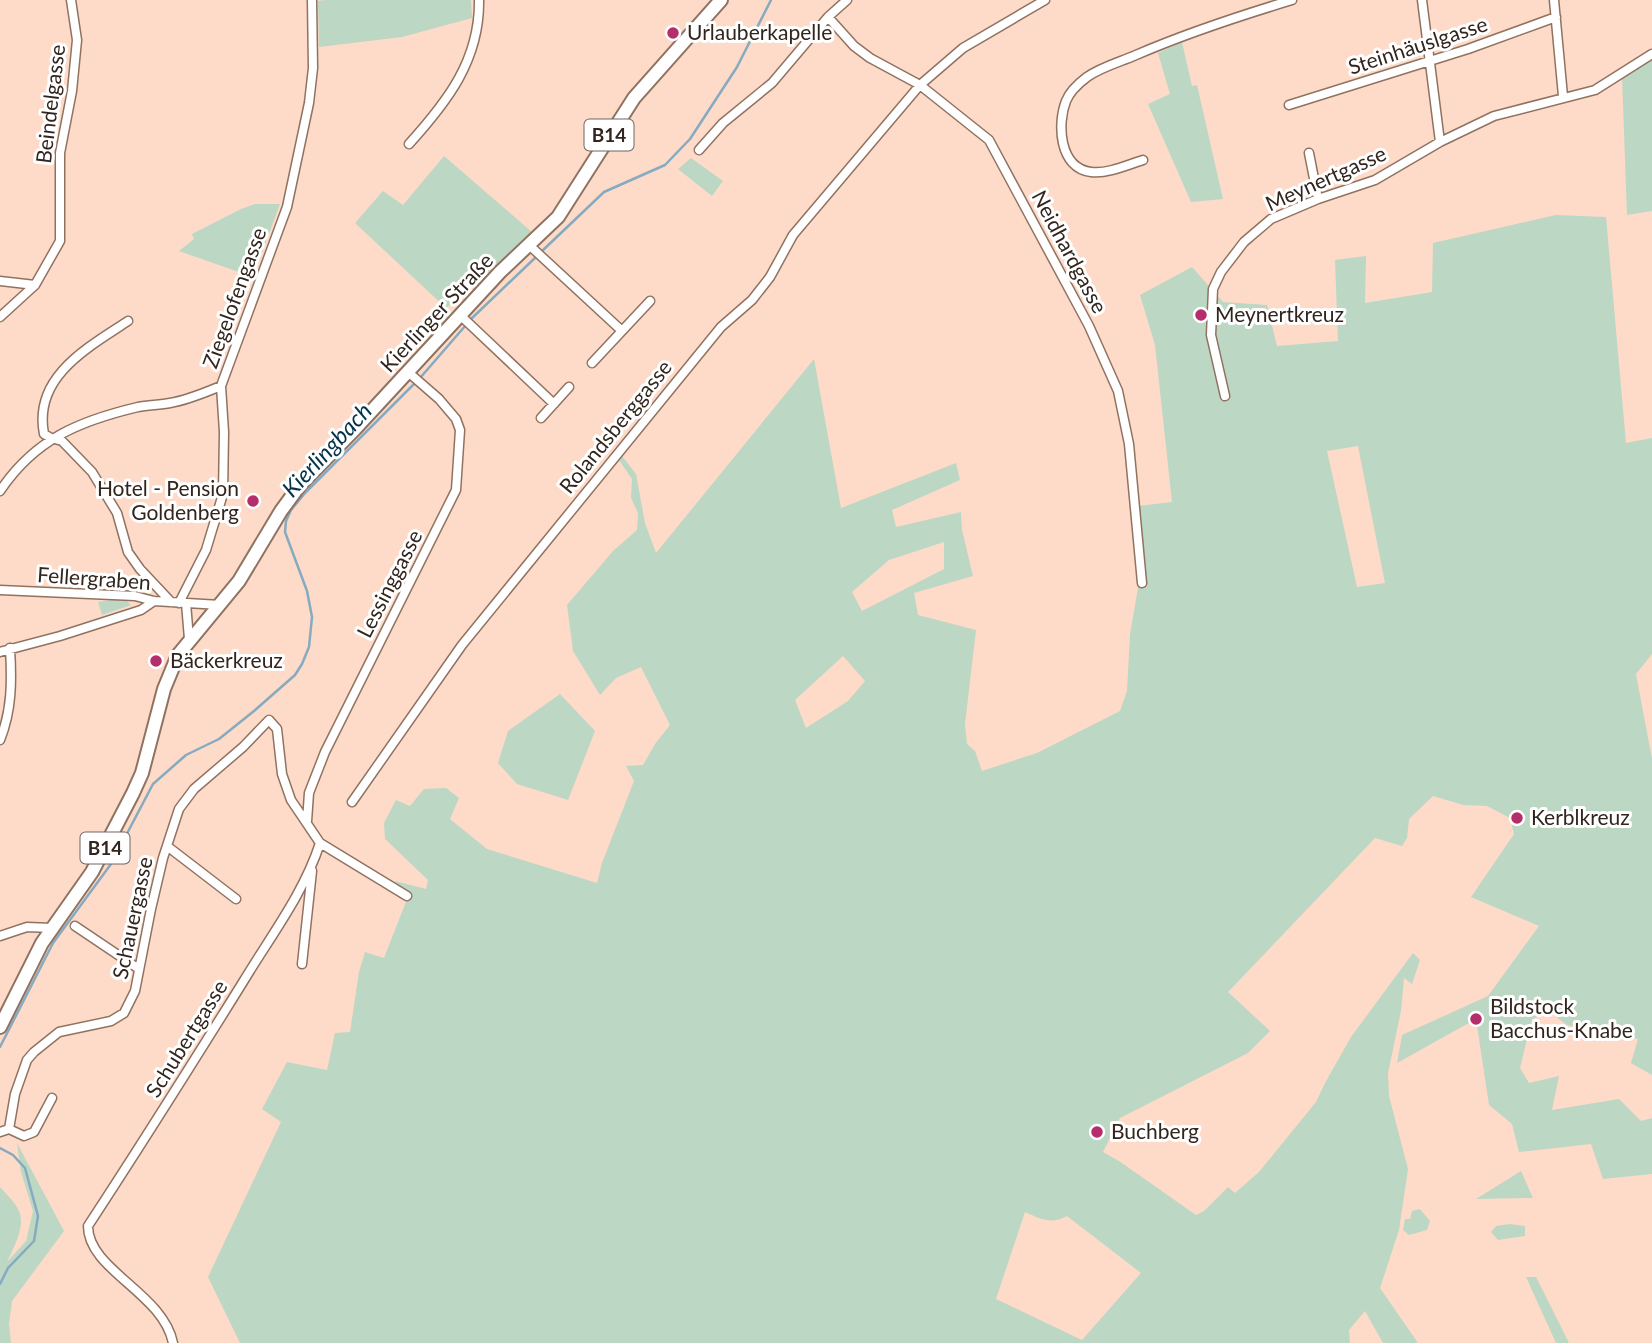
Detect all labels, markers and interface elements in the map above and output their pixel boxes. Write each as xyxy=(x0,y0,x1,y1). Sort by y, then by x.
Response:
street label: Steinhäuslgasse xyxy=(1345,10,1490,79)
place label: Urlauberkapelle xyxy=(687,19,832,44)
marker: Urlauberkapelle xyxy=(665,25,681,41)
street label: Beindelgasse xyxy=(30,43,69,165)
road number: B14 xyxy=(584,119,634,150)
street label: Meynertgasse xyxy=(1261,140,1390,215)
street label: Neidhardgasse xyxy=(1028,186,1113,317)
street label: Ziegelofengasse xyxy=(197,224,271,371)
street label: Kierlinger Straße xyxy=(374,247,497,377)
place label: Meynertkreuz xyxy=(1215,301,1344,326)
marker: Meynertkreuz xyxy=(1193,307,1209,323)
street label: Rolandsberggasse xyxy=(553,354,676,498)
water label: Kierlingbach xyxy=(276,396,377,502)
place label: Hotel - Pension Goldenberg xyxy=(97,475,239,524)
marker: Hotel - Pension Goldenberg xyxy=(245,493,261,509)
street label: Lessinggasse xyxy=(351,525,426,641)
street label: Fellergraben xyxy=(36,561,152,594)
place label: Bäckerkreuz xyxy=(170,647,283,672)
marker: Bäckerkreuz xyxy=(148,653,164,669)
place label: Kerblkreuz xyxy=(1531,804,1630,829)
marker: Kerblkreuz xyxy=(1509,810,1525,826)
road number: B14 xyxy=(80,832,130,863)
street label: Schauergasse xyxy=(106,854,157,981)
street label: Schubertgasse xyxy=(140,975,232,1101)
place label: Bildstock Bacchus-Knabe xyxy=(1490,993,1633,1042)
marker: Bildstock Bacchus-Knabe xyxy=(1468,1011,1484,1027)
place label: Buchberg xyxy=(1111,1118,1199,1143)
marker: Buchberg xyxy=(1089,1124,1105,1140)

